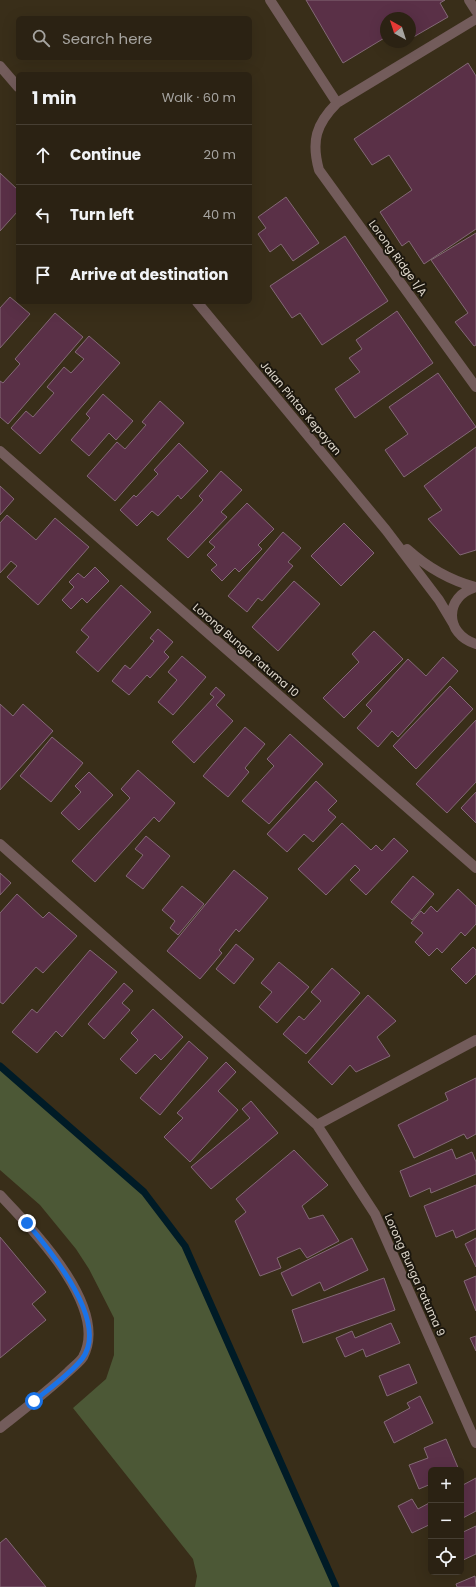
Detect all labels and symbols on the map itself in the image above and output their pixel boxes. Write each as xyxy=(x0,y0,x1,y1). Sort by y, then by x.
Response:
north arrow xyxy=(380,12,416,48)
street label: Lorong Ridge 1/A xyxy=(365,217,431,300)
street label: Jalan Pintas Kepayan xyxy=(257,357,345,459)
street label: Lorong Bunga Patuma 10 xyxy=(189,599,303,701)
street label: Lorong Bunga Patuma 9 xyxy=(381,1211,449,1339)
route end xyxy=(18,1214,36,1232)
route start xyxy=(25,1392,43,1410)

